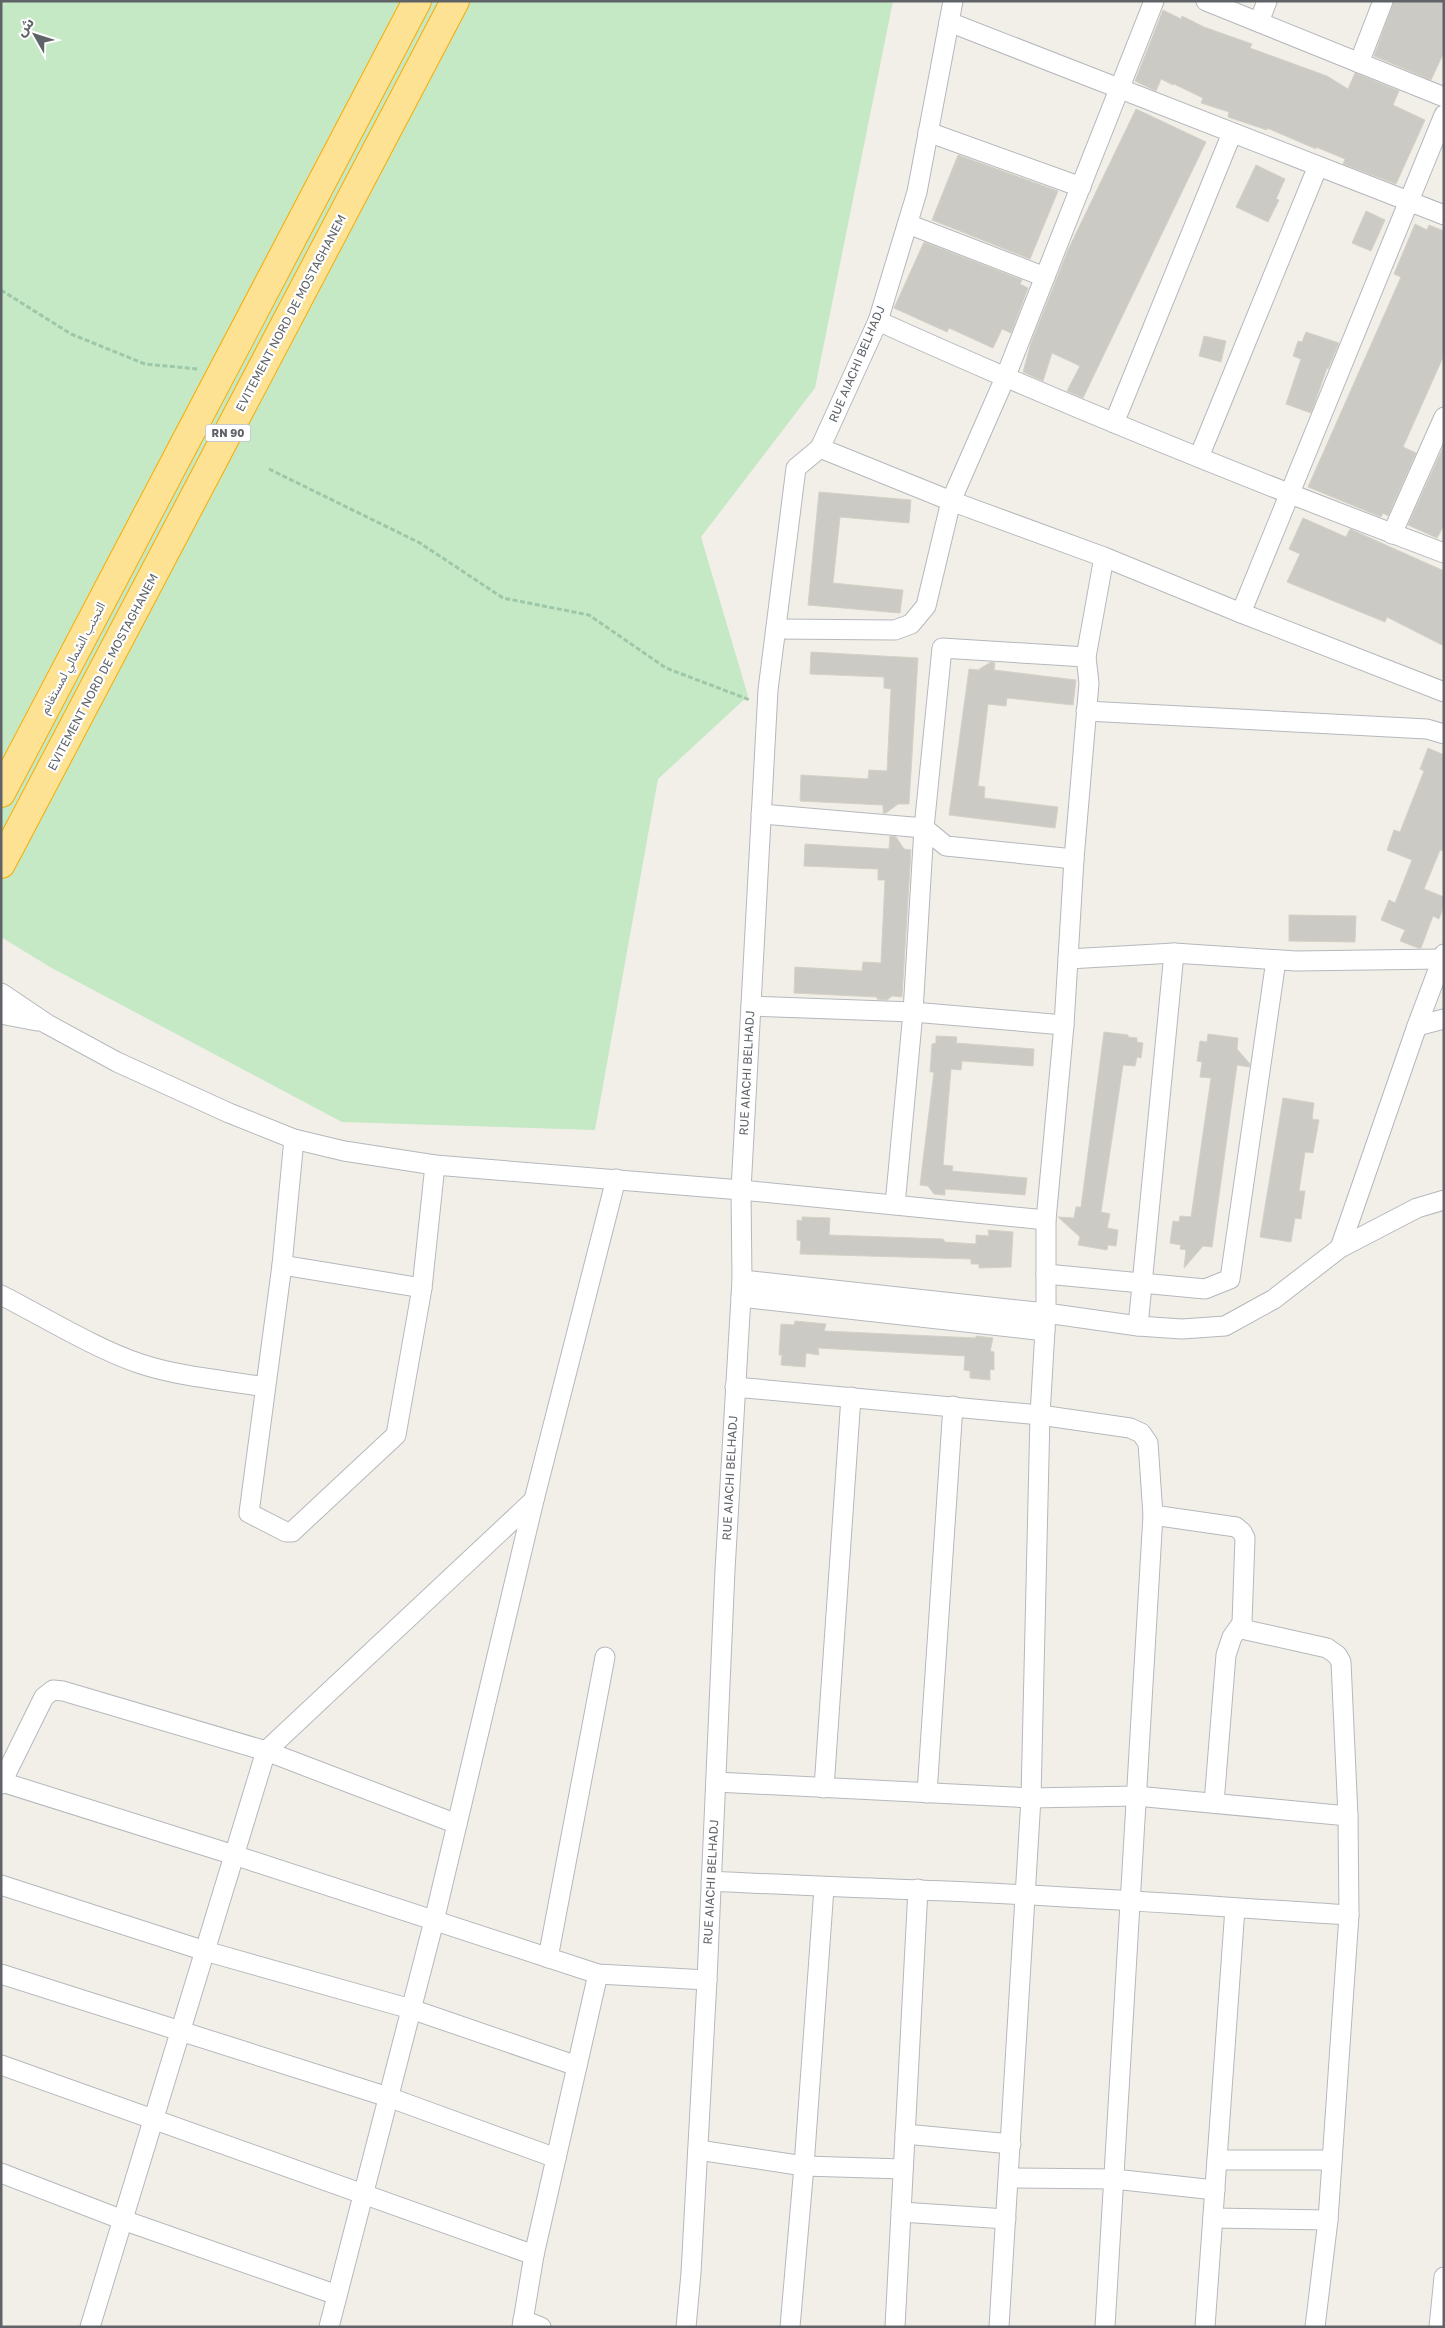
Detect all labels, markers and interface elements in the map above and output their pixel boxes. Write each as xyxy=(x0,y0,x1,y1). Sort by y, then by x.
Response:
north arrow xyxy=(10,10,60,60)
text: ش xyxy=(12,14,37,39)
street label: EVITEMENT NORD DE MOSTAGHANEM xyxy=(232,212,349,414)
street label: RUE AIACHI BELHADJ xyxy=(825,303,888,424)
road number: RN 90 xyxy=(206,424,250,442)
street label: EVITEMENT NORD DE MOSTAGHANEM xyxy=(44,571,161,773)
street label: التجنب الشمالي لمستغانم xyxy=(37,599,111,717)
street label: RUE AIACHI BELHADJ xyxy=(736,1010,757,1136)
street label: RUE AIACHI BELHADJ xyxy=(719,1415,740,1541)
street label: RUE AIACHI BELHADJ xyxy=(700,1819,721,1945)

